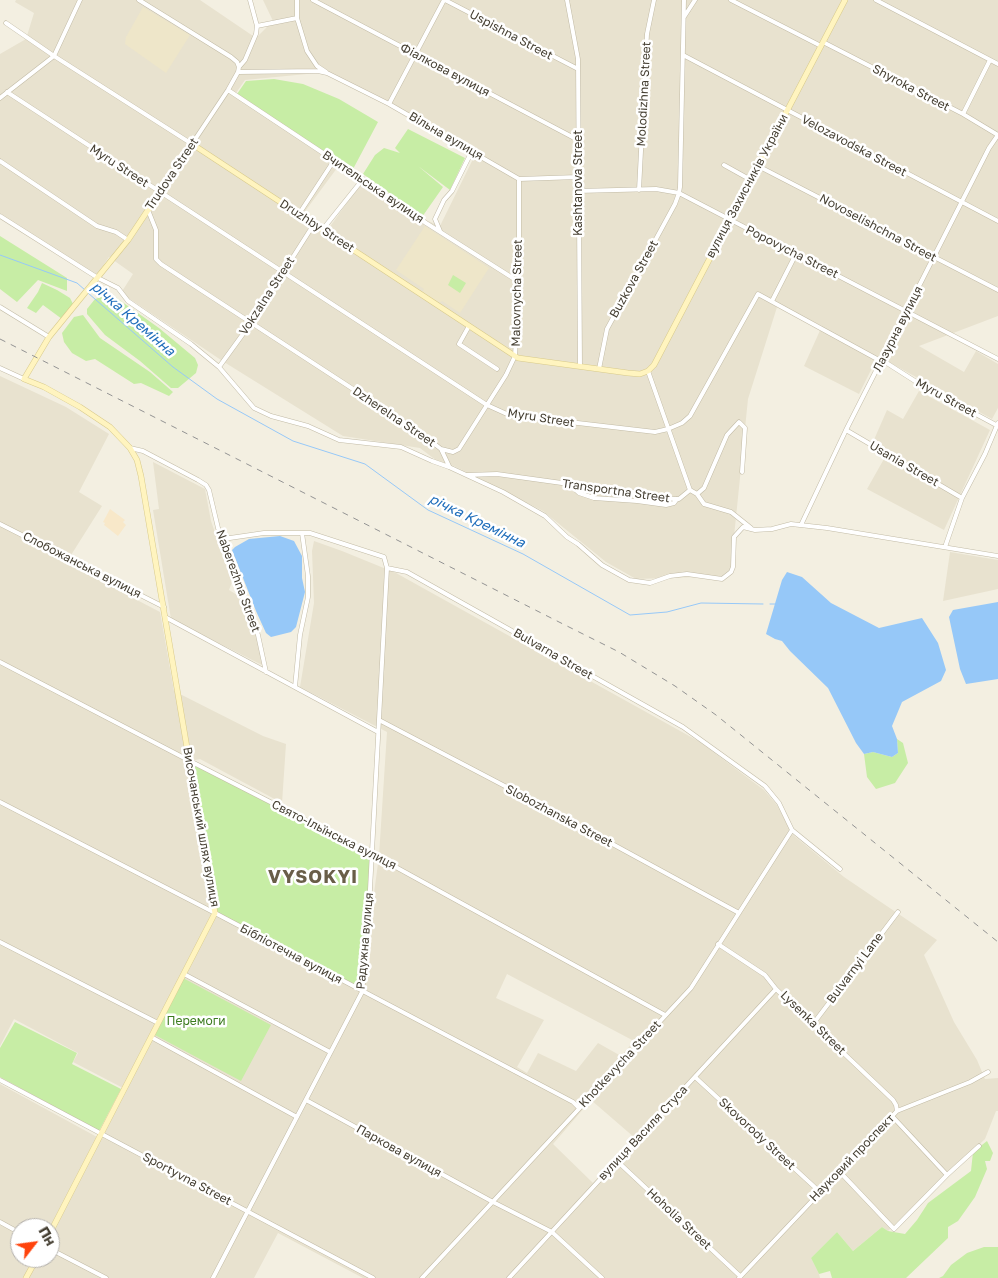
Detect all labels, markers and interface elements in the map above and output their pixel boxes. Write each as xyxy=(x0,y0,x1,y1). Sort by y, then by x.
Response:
street label: Uspishna Street xyxy=(467,7,555,63)
street label: Фіалкова вулиця xyxy=(398,40,492,100)
street label: Molodizhna Street xyxy=(634,41,654,147)
street label: Shyroka Street xyxy=(870,62,952,114)
street label: Вільна вулиця xyxy=(406,109,486,163)
street label: вулиця Захисників України xyxy=(703,112,791,260)
street label: Velozavodska Street xyxy=(799,112,909,180)
street label: Kashtanova Street xyxy=(571,130,585,236)
street label: Trudova Street xyxy=(142,135,202,213)
street label: Myru Street xyxy=(87,142,151,190)
street label: Вчительська вулиця xyxy=(320,148,426,226)
street label: Novoselishchna Street xyxy=(817,191,939,265)
street label: Druzhby Street xyxy=(277,196,357,256)
street label: Popovycha Street xyxy=(743,222,841,282)
street label: Buzkova Street xyxy=(607,238,661,320)
street label: Malovnycha Street xyxy=(509,239,525,347)
street label: Vokzalna Street xyxy=(236,254,298,338)
water label: річка Кремінна xyxy=(88,278,178,360)
street label: Лазурна вулиця xyxy=(870,284,926,374)
street label: Myru Street xyxy=(913,375,979,421)
street label: Dzherelna Street xyxy=(350,384,438,450)
street label: Myru Street xyxy=(507,406,575,430)
street label: Usania Street xyxy=(867,438,941,490)
street label: Transportna Street xyxy=(561,476,671,506)
water label: річка Кремінна xyxy=(426,490,528,552)
street label: Naberezhna Street xyxy=(213,528,263,634)
street label: Слобожанська вулиця xyxy=(20,529,144,601)
street label: Bulvarna Street xyxy=(511,625,595,683)
street label: Височанський шлях вулиця xyxy=(180,746,222,908)
street label: Slobozhanska Street xyxy=(503,782,615,850)
street label: Свято-Ільїнська вулиця xyxy=(269,797,399,873)
district label: VYSOKYI xyxy=(267,866,359,888)
street label: Радужна вулиця xyxy=(354,892,376,990)
street label: Бібліотечна вулиця xyxy=(237,921,345,987)
street label: Bulvarnyi Lane xyxy=(824,930,886,1006)
street label: Lysenka Street xyxy=(777,988,849,1058)
park label: Перемоги xyxy=(167,1014,225,1028)
street label: Khotkevycha Street xyxy=(576,1018,664,1110)
street label: вулиця Василя Стуса xyxy=(595,1083,691,1183)
street label: Skovorody Street xyxy=(716,1095,798,1173)
street label: Науковий проспект xyxy=(807,1111,897,1205)
street label: Паркова вулиця xyxy=(354,1122,444,1180)
street label: Sportyvna Street xyxy=(140,1149,234,1209)
street label: Hoholia Street xyxy=(644,1185,714,1253)
north arrow xyxy=(10,1218,60,1268)
text: Пн xyxy=(35,1223,60,1248)

